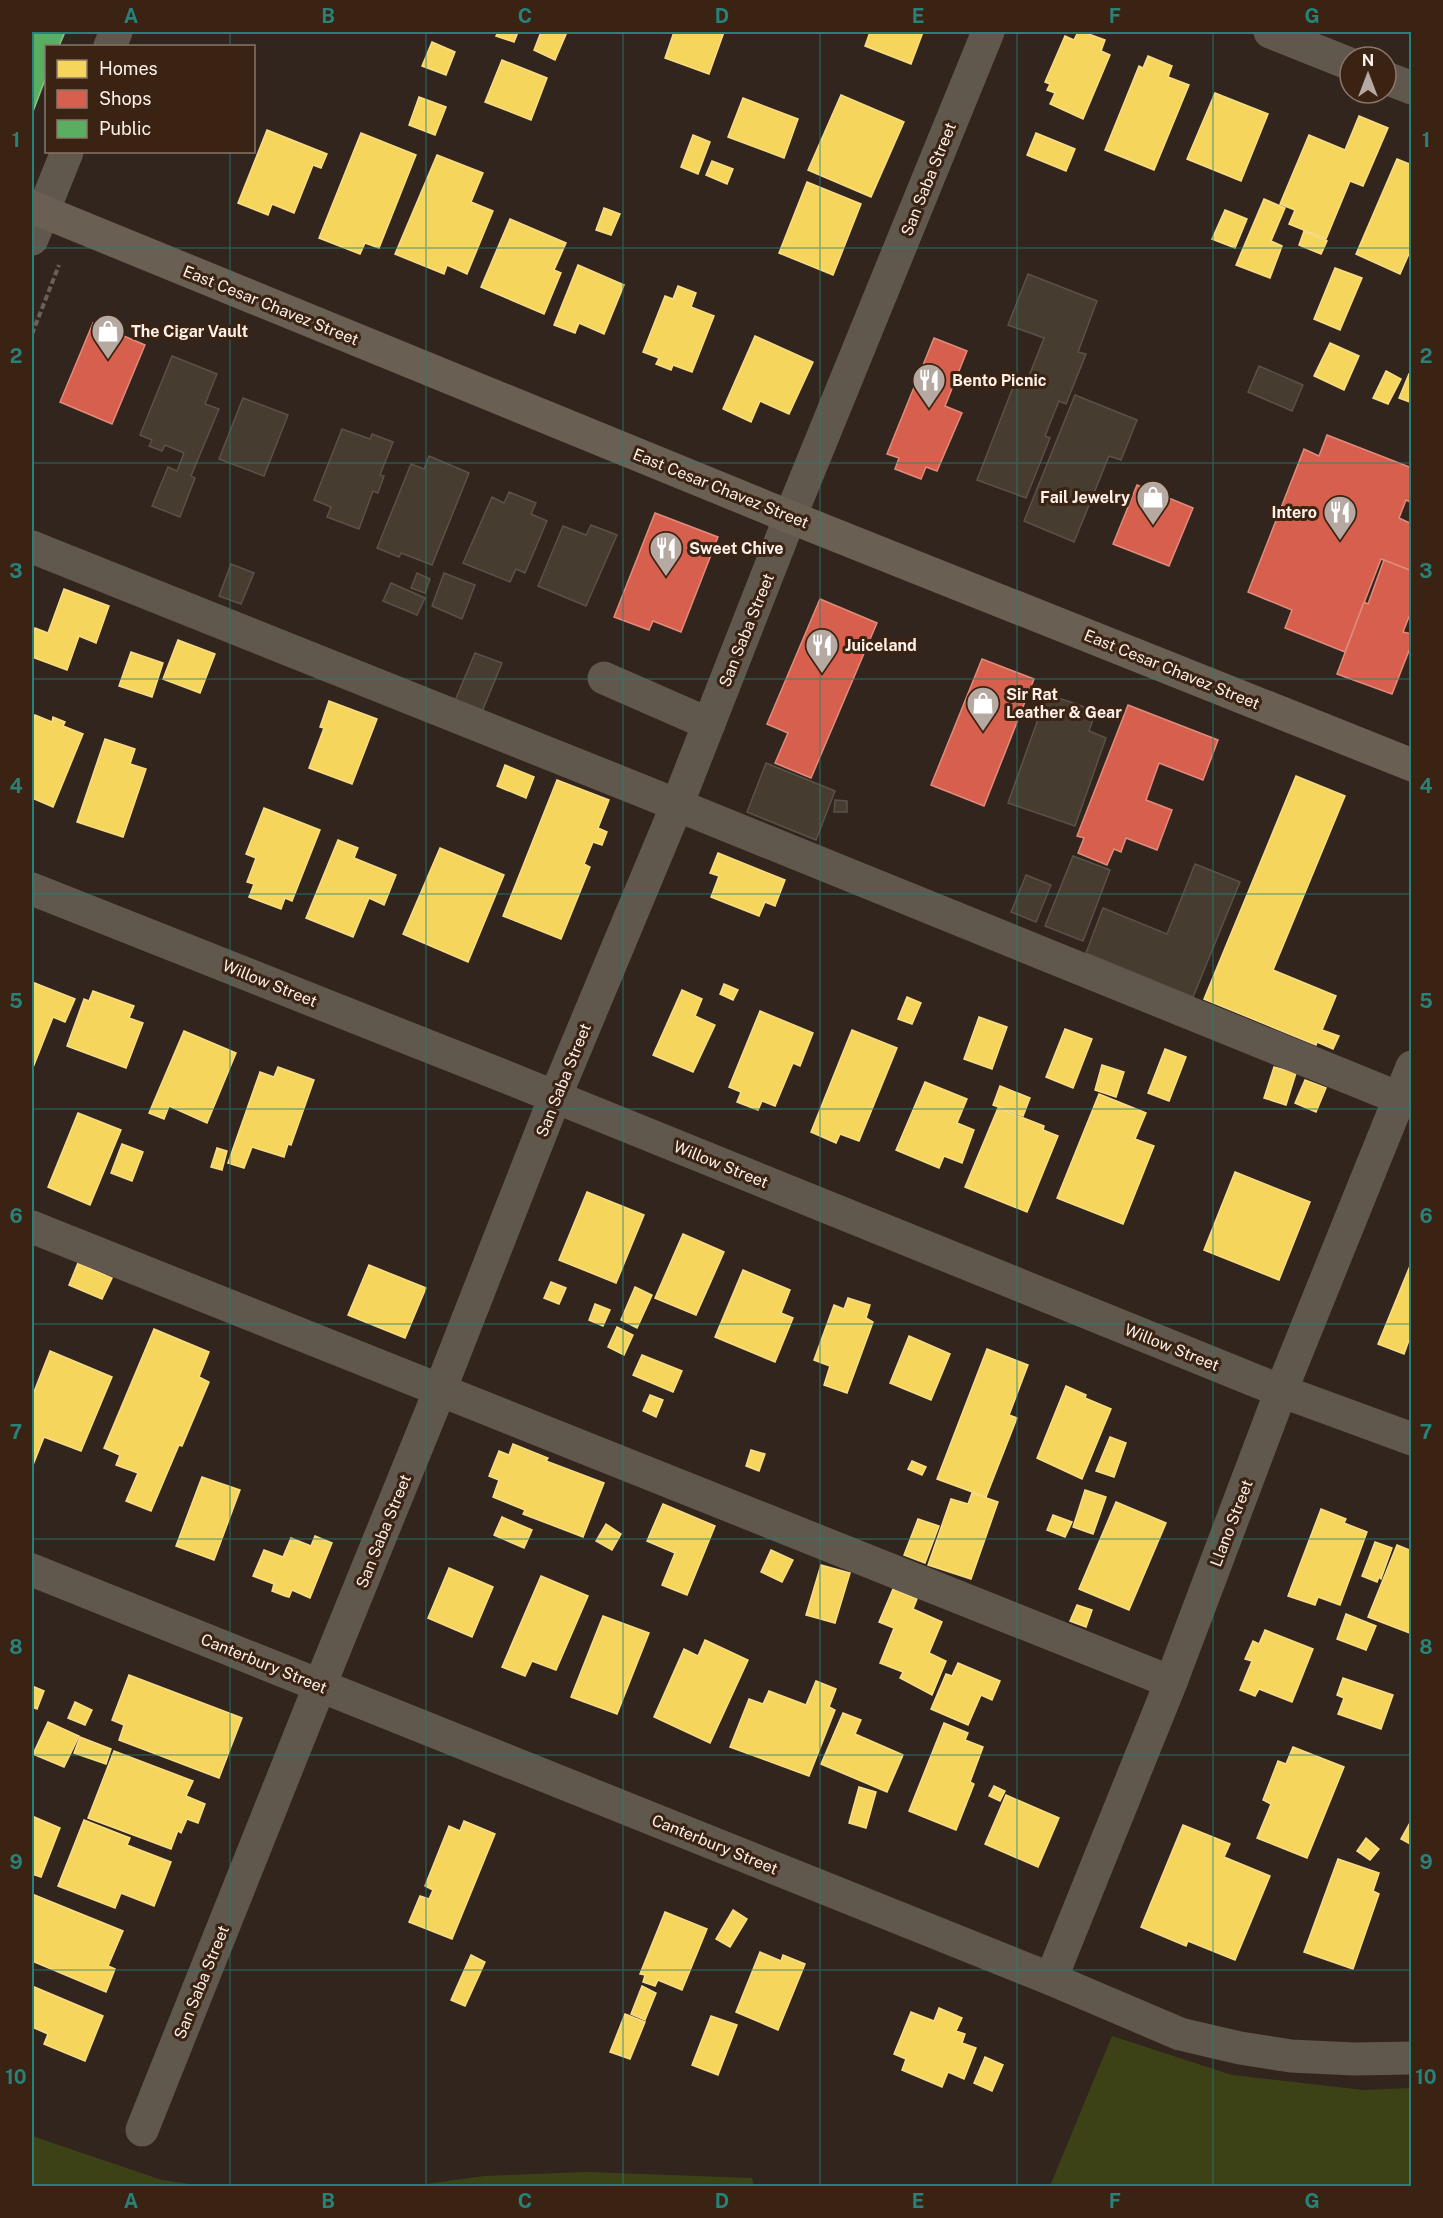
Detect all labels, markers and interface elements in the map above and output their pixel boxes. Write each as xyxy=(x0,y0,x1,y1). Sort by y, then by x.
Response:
text: A xyxy=(124,4,138,28)
text: B xyxy=(321,4,335,28)
text: C xyxy=(518,4,532,28)
text: D xyxy=(715,4,729,28)
text: E xyxy=(912,4,924,28)
text: F xyxy=(1109,4,1121,28)
text: G xyxy=(1304,4,1320,28)
legend xyxy=(45,45,255,153)
north arrow xyxy=(1338,45,1398,105)
text: N xyxy=(1362,51,1374,70)
text: Homes xyxy=(99,58,158,79)
text: Shops xyxy=(99,88,151,109)
text: Public xyxy=(99,118,151,139)
street label: San Saba Street xyxy=(897,120,960,239)
text: 1 xyxy=(12,128,20,152)
text: 1 xyxy=(1422,128,1430,152)
street label: East Cesar Chavez Street xyxy=(180,262,361,349)
shop icon: The Cigar Vault xyxy=(90,313,126,360)
place label: The Cigar Vault xyxy=(131,322,248,341)
text: 2 xyxy=(10,344,22,368)
text: 2 xyxy=(1420,344,1432,368)
restaurant icon: Bento Picnic xyxy=(911,362,947,409)
place label: Bento Picnic xyxy=(952,371,1047,390)
street label: East Cesar Chavez Street xyxy=(630,445,811,532)
shop icon: Fail Jewelry xyxy=(1135,479,1171,526)
place label: Fail Jewelry xyxy=(1040,488,1130,507)
restaurant icon: Intero xyxy=(1322,494,1358,541)
place label: Intero xyxy=(1271,503,1317,522)
restaurant icon: Sweet Chive xyxy=(648,530,684,577)
place label: Sweet Chive xyxy=(689,539,784,558)
text: 3 xyxy=(9,559,23,583)
text: 3 xyxy=(1419,559,1433,583)
street label: San Saba Street xyxy=(715,571,778,690)
street label: East Cesar Chavez Street xyxy=(1081,626,1262,713)
restaurant icon: Juiceland xyxy=(804,627,840,674)
place label: Juiceland xyxy=(845,636,917,655)
shop icon: Sir Rat Leather & Gear xyxy=(965,685,1001,732)
place label: Sir Rat Leather & Gear xyxy=(1006,685,1122,722)
text: 4 xyxy=(9,774,23,798)
text: 4 xyxy=(1419,774,1433,798)
street label: Willow Street xyxy=(220,956,320,1011)
text: 5 xyxy=(9,989,23,1013)
text: 5 xyxy=(1419,989,1433,1013)
street label: San Saba Street xyxy=(532,1021,595,1140)
street label: Willow Street xyxy=(671,1137,771,1192)
text: 6 xyxy=(9,1204,23,1228)
text: 6 xyxy=(1419,1204,1433,1228)
street label: Willow Street xyxy=(1122,1320,1222,1375)
text: 7 xyxy=(10,1420,22,1444)
text: 7 xyxy=(1420,1420,1432,1444)
street label: San Saba Street xyxy=(352,1472,415,1591)
street label: Llano Street xyxy=(1206,1477,1257,1569)
street label: Canterbury Street xyxy=(198,1629,330,1697)
text: 8 xyxy=(9,1635,23,1659)
text: 8 xyxy=(1419,1635,1433,1659)
street label: Canterbury Street xyxy=(649,1810,781,1878)
text: 9 xyxy=(9,1850,23,1874)
text: 9 xyxy=(1419,1850,1433,1874)
street label: San Saba Street xyxy=(170,1923,233,2042)
text: 10 xyxy=(5,2065,27,2089)
text: 10 xyxy=(1415,2065,1437,2089)
text: A xyxy=(124,2189,138,2213)
text: B xyxy=(321,2189,335,2213)
text: C xyxy=(518,2189,532,2213)
text: D xyxy=(715,2189,729,2213)
text: E xyxy=(912,2189,924,2213)
text: F xyxy=(1109,2189,1121,2213)
text: G xyxy=(1304,2189,1320,2213)

